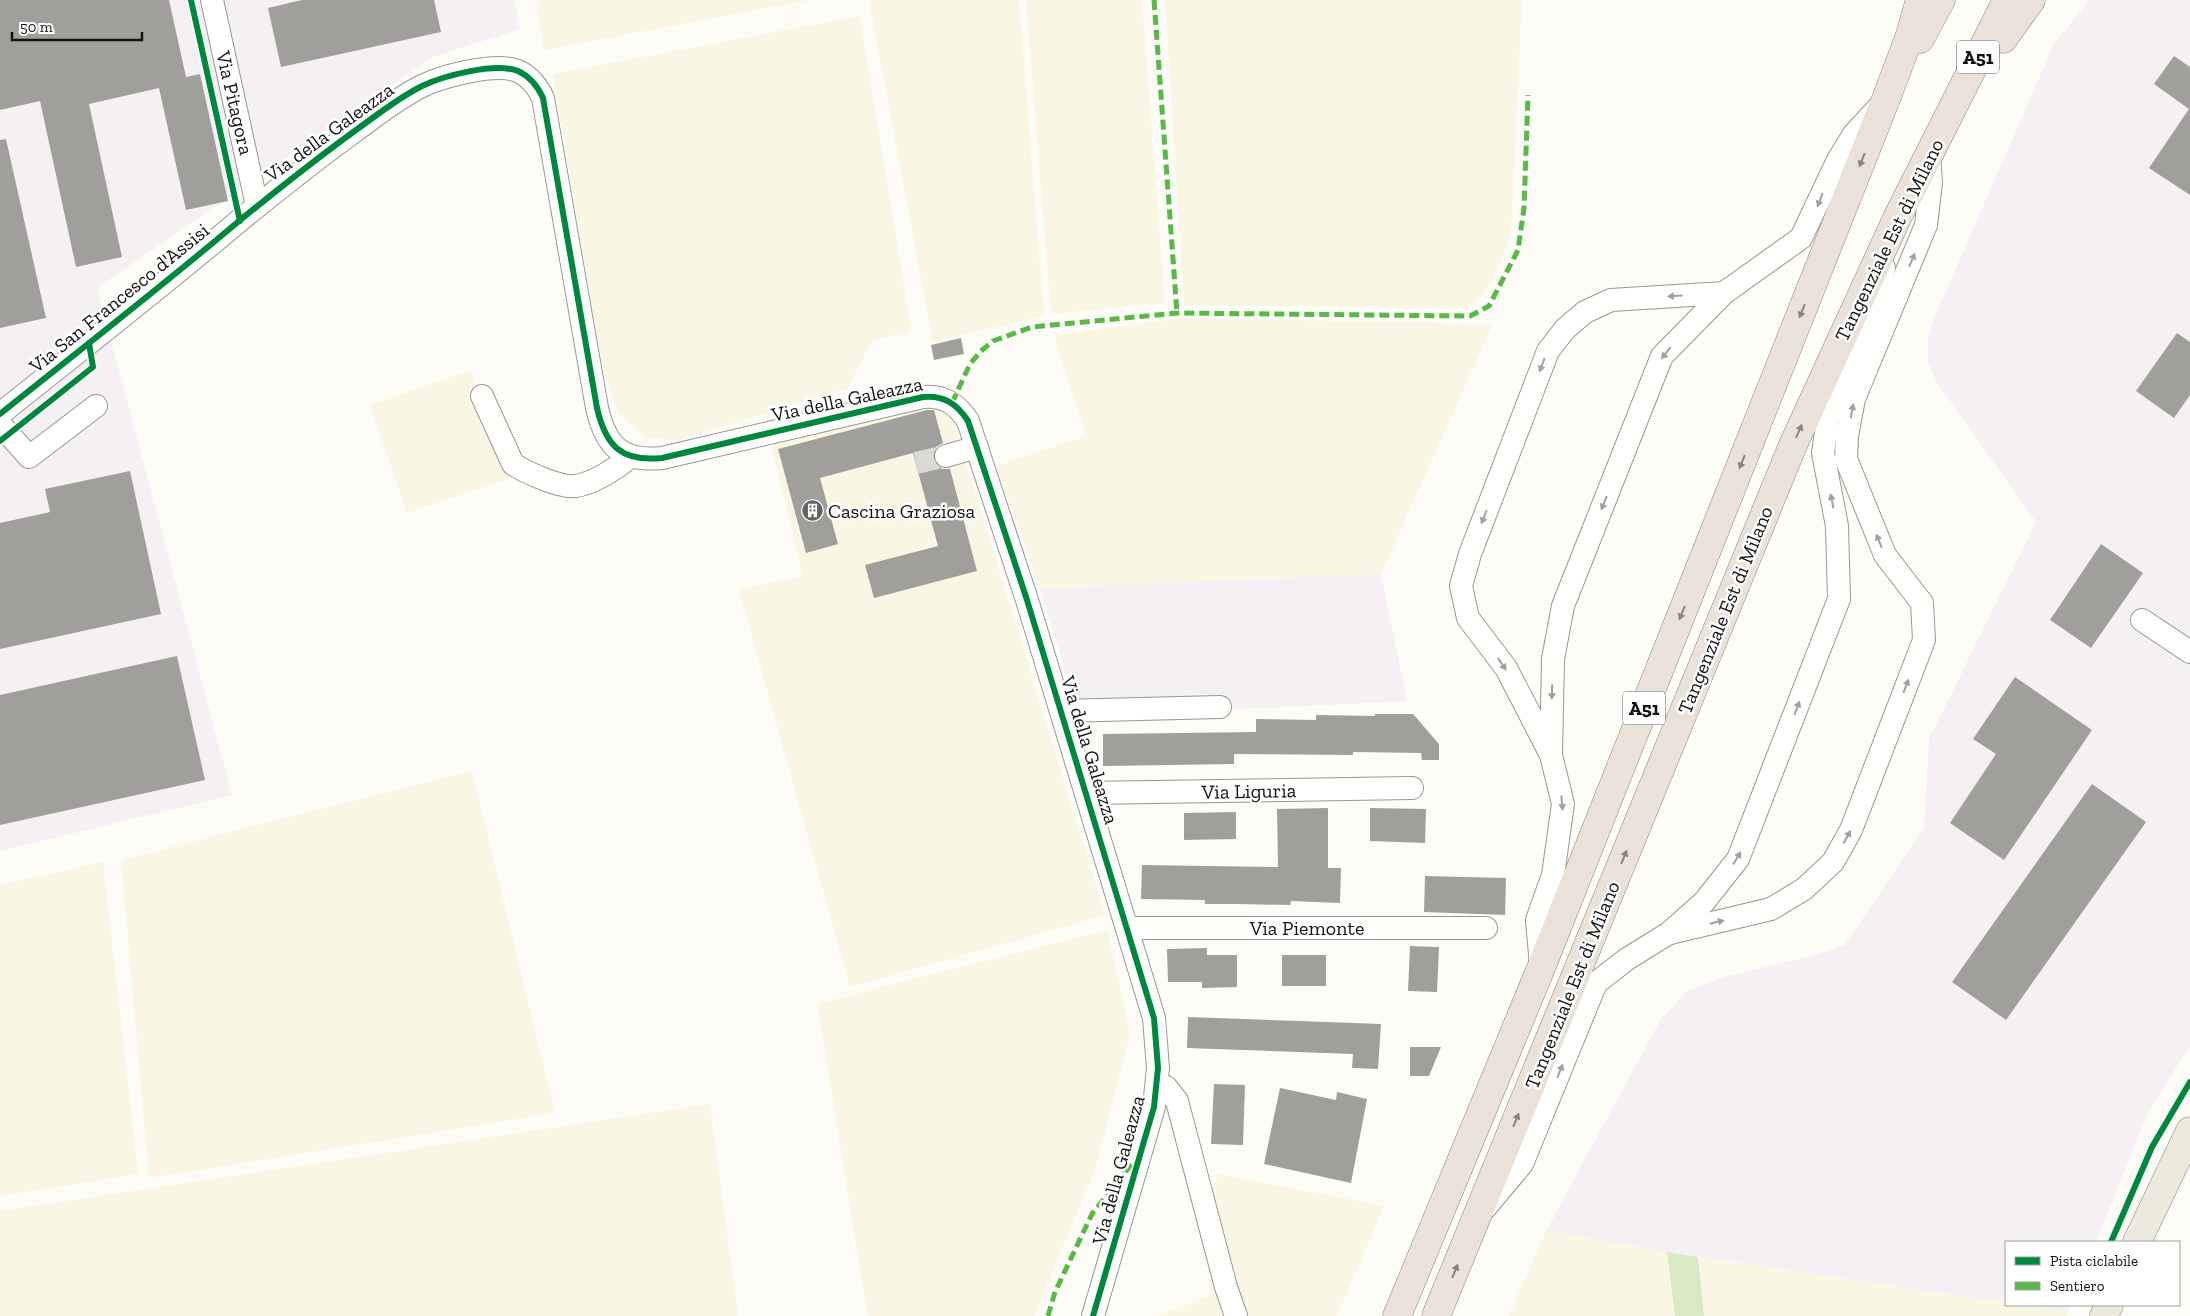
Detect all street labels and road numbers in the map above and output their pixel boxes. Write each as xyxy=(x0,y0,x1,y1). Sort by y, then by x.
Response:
road number: A51 xyxy=(1957,41,1999,74)
street label: Via Pitagora xyxy=(211,48,259,158)
street label: Via della Galeazza xyxy=(259,77,398,187)
street label: Tangenziale Est di Milano xyxy=(1830,135,1948,345)
street label: Via San Francesco d'Assisi xyxy=(23,218,214,379)
street label: Via della Galeazza xyxy=(768,371,925,427)
street label: Tangenziale Est di Milano xyxy=(1672,503,1778,717)
street label: Via della Galeazza xyxy=(1056,672,1124,827)
road number: A51 xyxy=(1623,691,1665,724)
street label: Via Liguria xyxy=(1200,778,1297,804)
street label: Tangenziale Est di Milano xyxy=(1519,878,1625,1092)
street label: Via Piemonte xyxy=(1249,916,1364,940)
street label: Via della Galeazza xyxy=(1086,1092,1150,1248)

